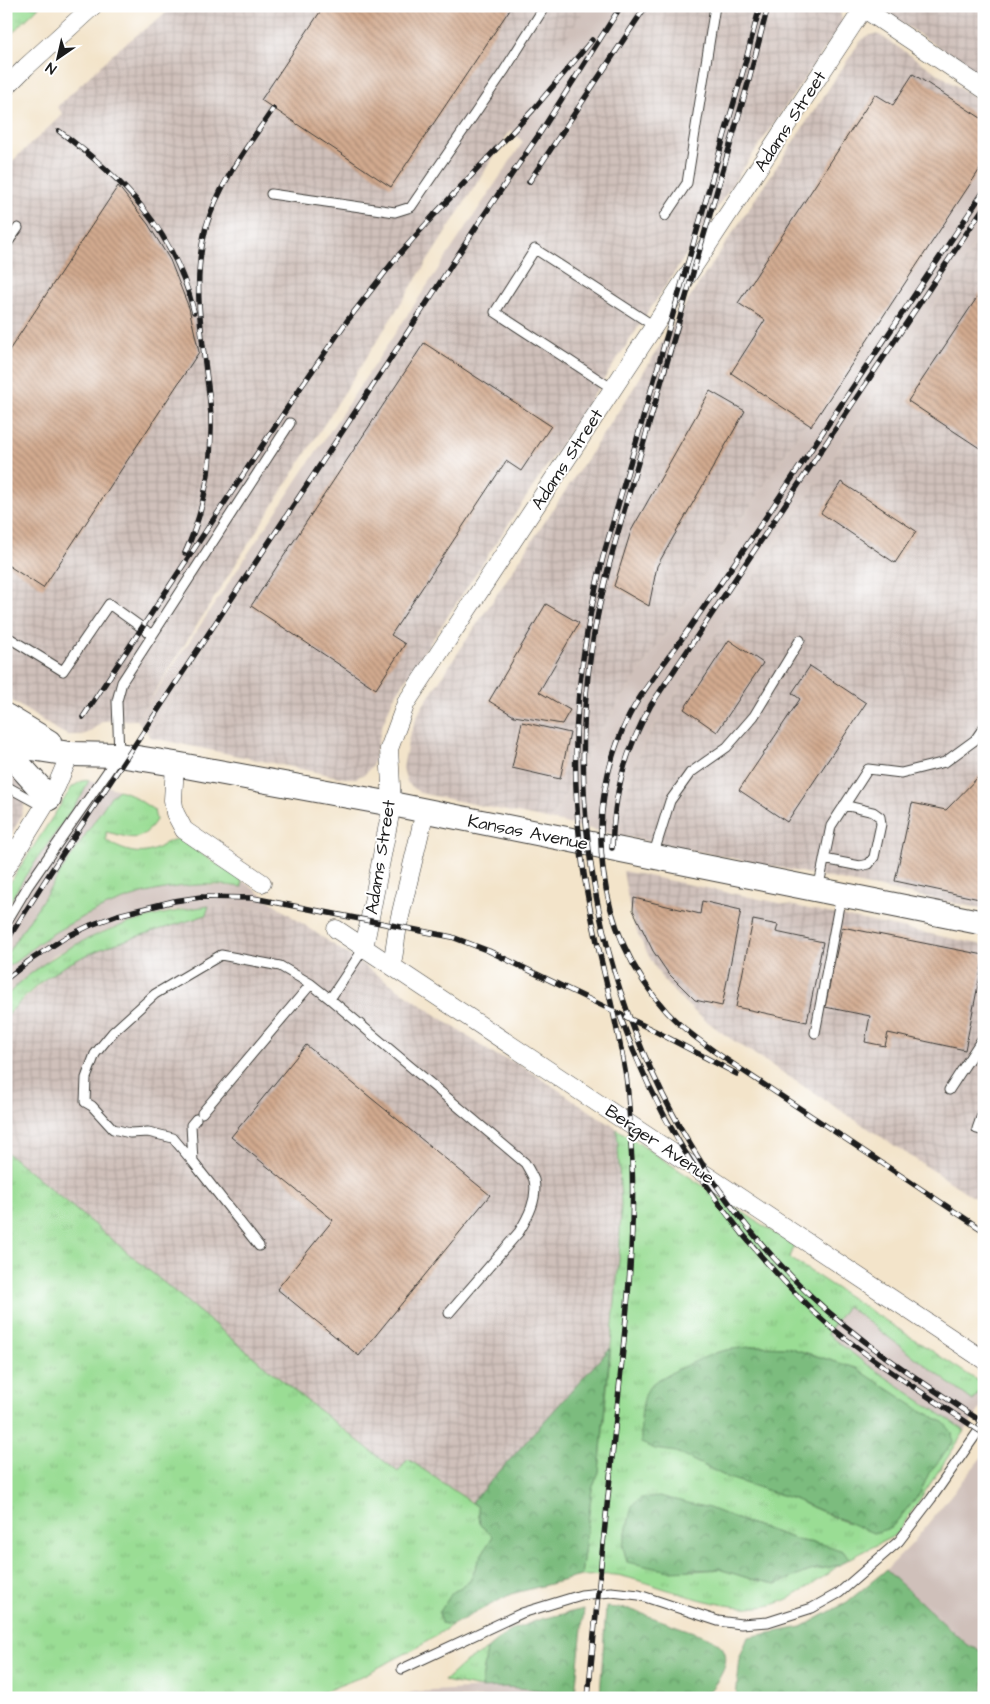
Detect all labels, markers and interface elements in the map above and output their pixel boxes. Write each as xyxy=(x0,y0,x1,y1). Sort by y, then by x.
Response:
north arrow xyxy=(32,32,82,82)
text: N xyxy=(42,57,61,79)
street label: Adams Street xyxy=(748,65,833,177)
street label: Adams Street xyxy=(525,403,610,515)
street label: Adams Street xyxy=(359,797,402,916)
street label: Kansas Avenue xyxy=(466,809,590,856)
street label: Berger Avenue xyxy=(599,1099,720,1191)

